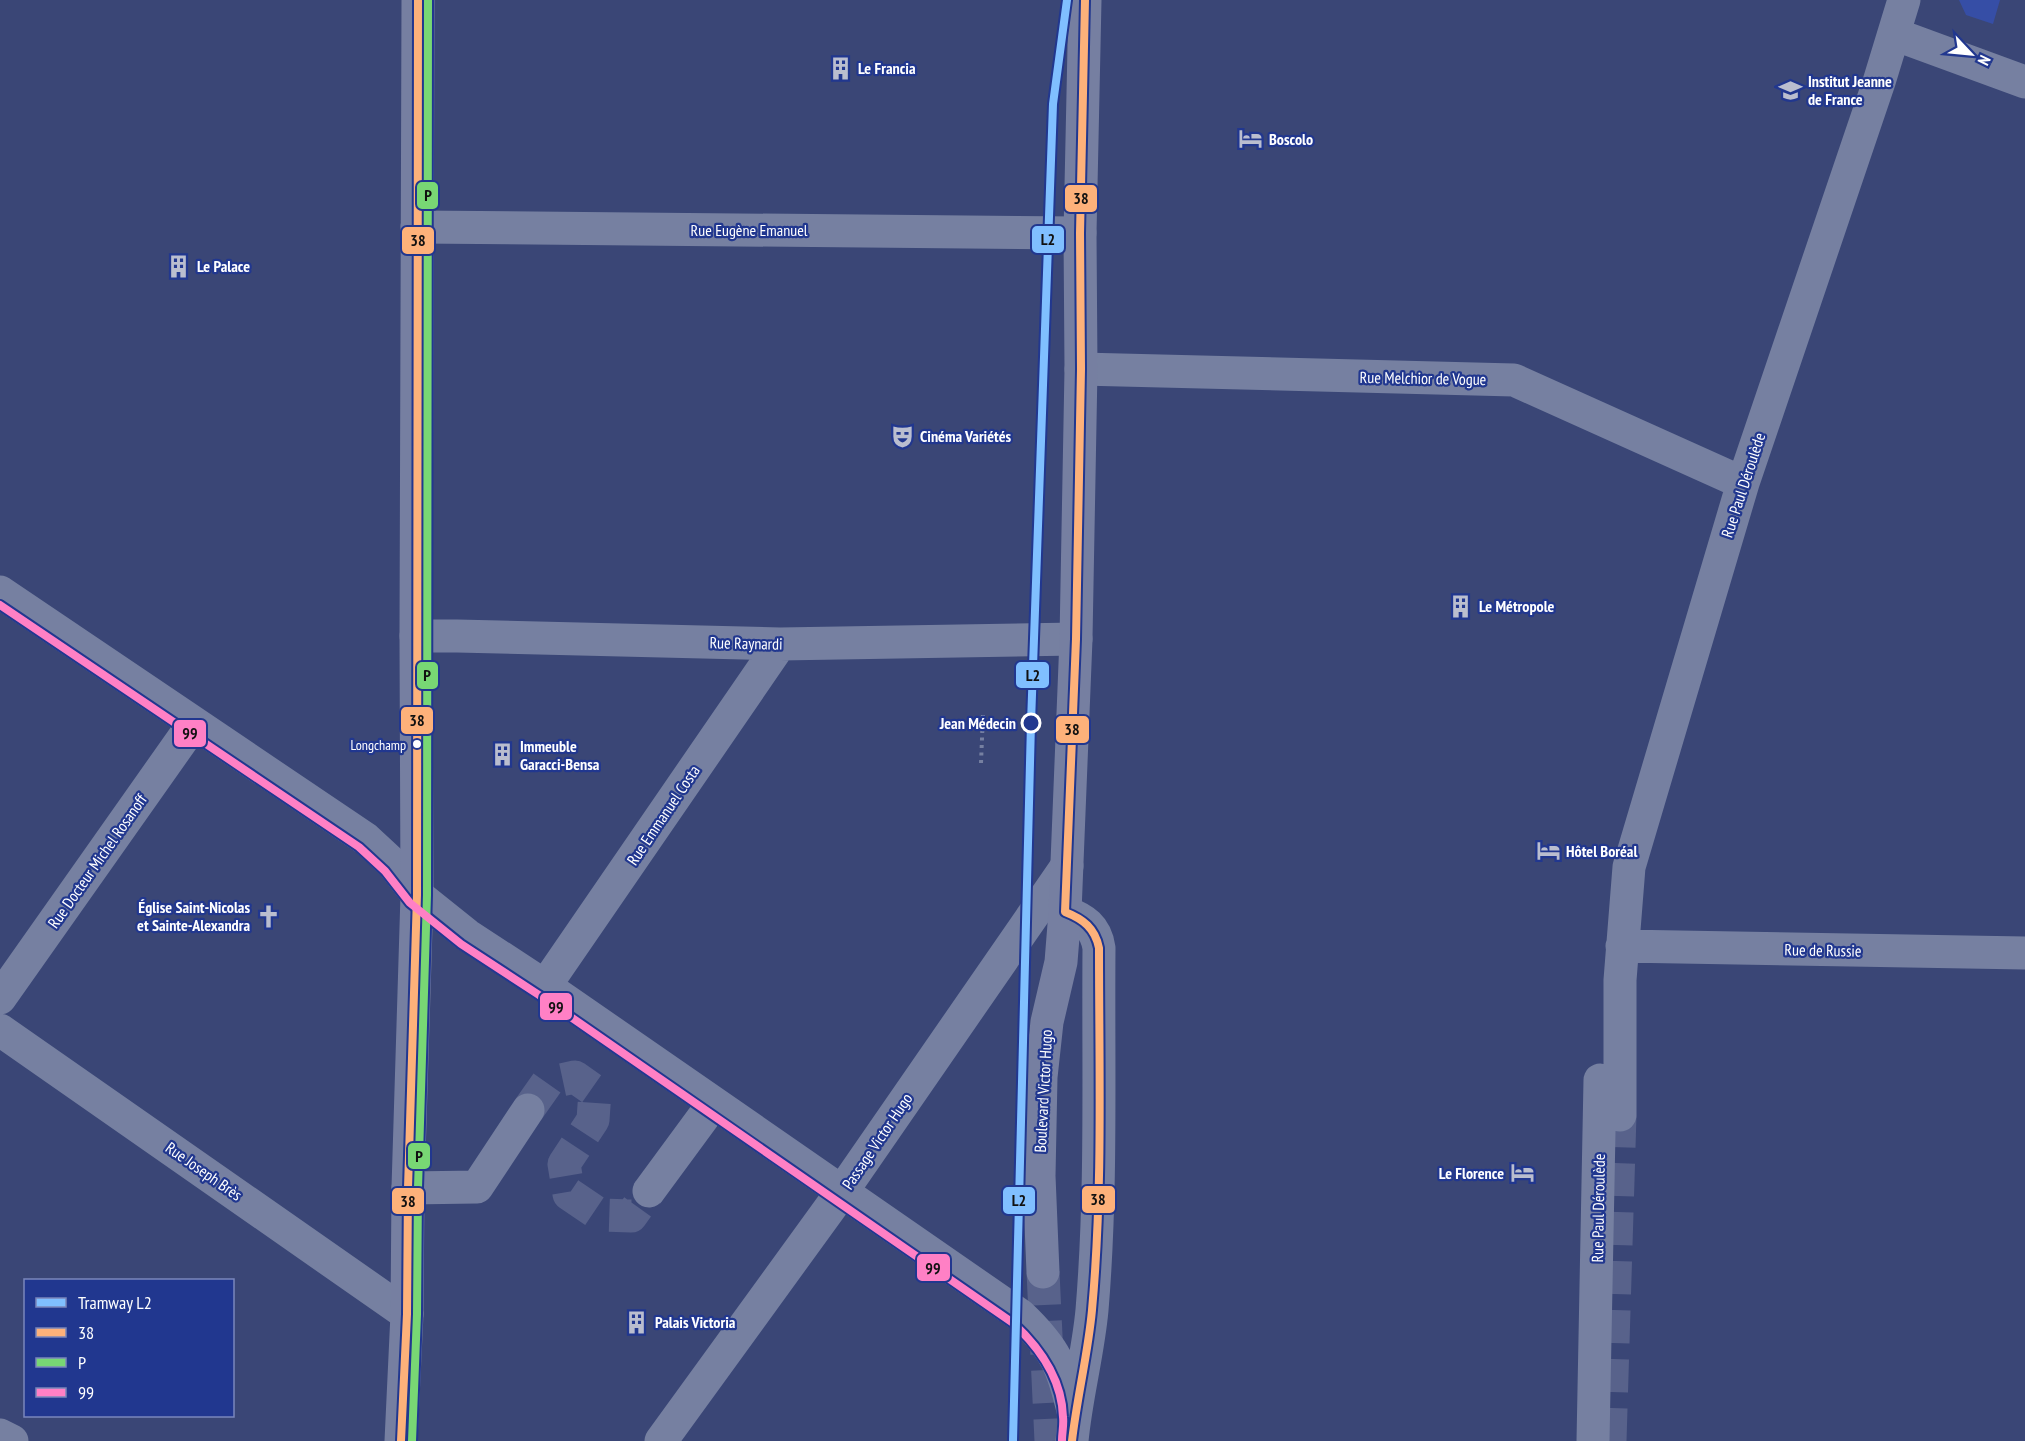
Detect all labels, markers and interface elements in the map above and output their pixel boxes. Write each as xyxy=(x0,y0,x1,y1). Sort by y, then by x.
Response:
north arrow xyxy=(1941,24,2001,84)
text: N xyxy=(1974,52,1995,69)
building icon: Le Francia xyxy=(827,55,853,81)
place label: Le Francia xyxy=(858,58,916,78)
place label: Institut Jeanne de France xyxy=(1808,71,1892,109)
school or university icon: Institut Jeanne de France xyxy=(1777,77,1803,103)
hotel icon: Boscolo xyxy=(1238,126,1264,152)
place label: Boscolo xyxy=(1269,129,1313,149)
line badge: P xyxy=(416,181,439,210)
line badge: 38 xyxy=(1064,184,1098,213)
text: P xyxy=(424,185,432,205)
text: 38 xyxy=(1073,188,1089,208)
street label: Rue Eugène Emanuel xyxy=(691,220,808,240)
line badge: L2 xyxy=(1031,225,1065,254)
line badge: 38 xyxy=(401,226,435,255)
text: L2 xyxy=(1041,229,1055,249)
text: 38 xyxy=(410,230,426,250)
building icon: Le Palace xyxy=(166,253,192,279)
place label: Le Palace xyxy=(197,256,250,276)
street label: Rue Melchior de Vogue xyxy=(1360,367,1486,389)
theatre icon: Cinéma Variétés xyxy=(889,423,915,449)
place label: Cinéma Variétés xyxy=(920,426,1012,446)
street label: Rue Paul Déroulède xyxy=(1717,430,1769,540)
building icon: Le Métropole xyxy=(1448,593,1474,619)
place label: Le Métropole xyxy=(1479,596,1555,616)
street label: Rue Raynardi xyxy=(709,632,783,654)
line badge: P xyxy=(416,661,439,690)
line badge: L2 xyxy=(1015,661,1050,689)
text: P xyxy=(423,665,431,685)
text: L2 xyxy=(1026,665,1040,685)
line badge: 38 xyxy=(400,706,434,735)
text: 38 xyxy=(409,710,425,730)
place label: Jean Médecin xyxy=(939,713,1016,733)
marker: Jean Médecin xyxy=(1021,713,1041,733)
line badge: 38 xyxy=(1055,715,1090,744)
line badge: 99 xyxy=(173,719,207,748)
text: 38 xyxy=(1064,719,1080,739)
text: 99 xyxy=(182,723,198,743)
place label: Longchamp xyxy=(351,736,406,754)
place label: Immeuble Garacci-Bensa xyxy=(520,736,600,774)
marker: Longchamp xyxy=(411,738,423,750)
building icon: Immeuble Garacci-Bensa xyxy=(489,742,515,768)
street label: Rue Emmanuel Costa xyxy=(622,761,704,869)
street label: Rue Docteur Michel Rosanoff xyxy=(43,789,151,932)
hotel icon: Hôtel Boréal xyxy=(1535,838,1561,864)
place label: Hôtel Boréal xyxy=(1566,841,1637,861)
place label: Église Saint-Nicolas et Sainte-Alexandra xyxy=(137,897,250,935)
church icon: Église Saint-Nicolas et Sainte-Alexandra xyxy=(255,903,281,929)
street label: Rue de Russie xyxy=(1784,939,1862,961)
line badge: 99 xyxy=(539,992,573,1021)
text: 99 xyxy=(548,997,564,1017)
street label: Boulevard Victor Hugo xyxy=(1030,1029,1056,1153)
street label: Passage Victor Hugo xyxy=(837,1089,917,1193)
street label: Rue Joseph Brès xyxy=(162,1137,246,1205)
line badge: P xyxy=(407,1142,431,1170)
text: P xyxy=(415,1146,423,1166)
street label: Rue Paul Déroulède xyxy=(1587,1153,1609,1263)
hotel icon: Le Florence xyxy=(1509,1160,1535,1186)
place label: Le Florence xyxy=(1439,1163,1504,1183)
line badge: 38 xyxy=(1081,1185,1116,1214)
line badge: L2 xyxy=(1002,1186,1036,1215)
line badge: 38 xyxy=(391,1187,425,1215)
text: 38 xyxy=(1090,1189,1106,1209)
text: L2 xyxy=(1012,1190,1026,1210)
text: 38 xyxy=(400,1191,416,1211)
line badge: 99 xyxy=(916,1253,951,1282)
text: 99 xyxy=(925,1258,941,1278)
legend xyxy=(24,1279,234,1417)
text: Tramway L2 xyxy=(78,1291,152,1314)
building icon: Palais Victoria xyxy=(624,1309,650,1335)
place label: Palais Victoria xyxy=(655,1312,736,1332)
text: 38 xyxy=(78,1321,94,1344)
text: P xyxy=(78,1351,86,1374)
text: 99 xyxy=(78,1381,94,1404)

